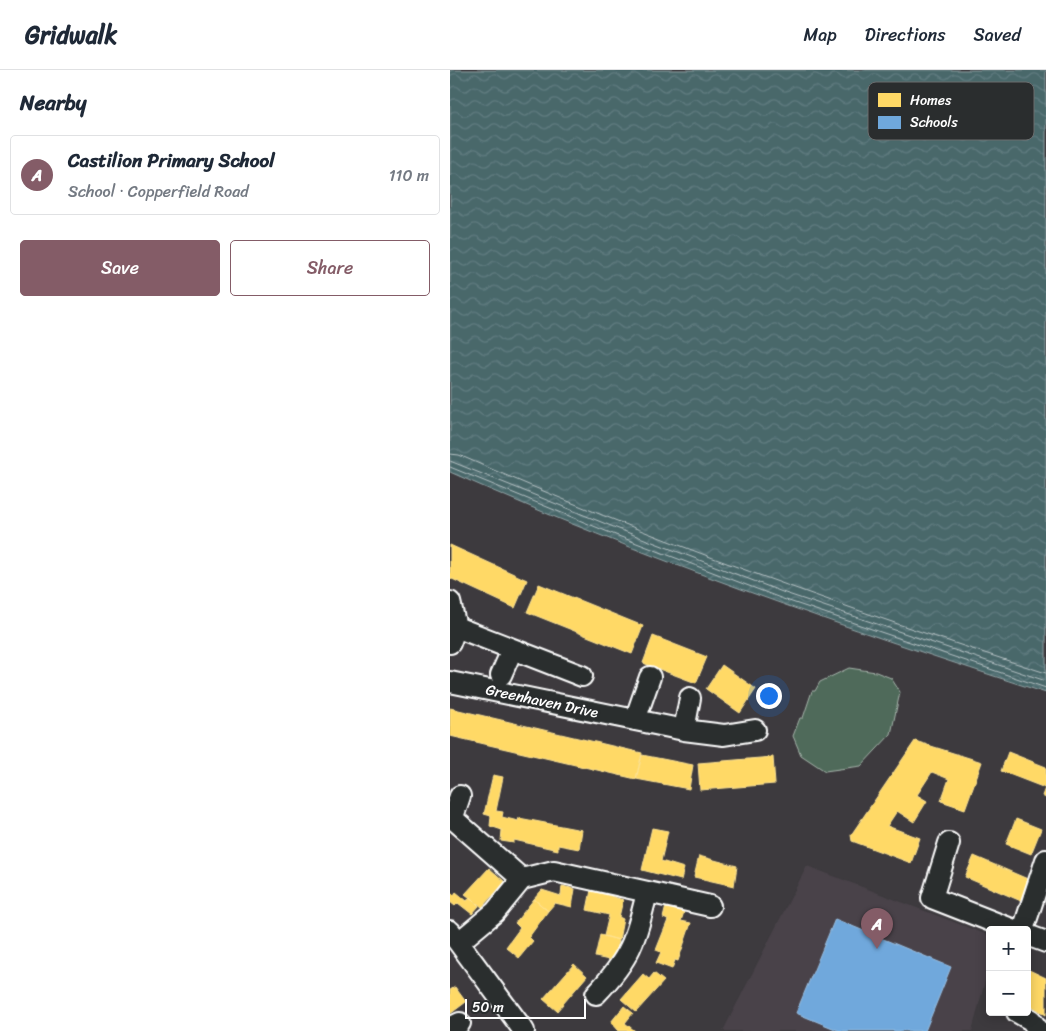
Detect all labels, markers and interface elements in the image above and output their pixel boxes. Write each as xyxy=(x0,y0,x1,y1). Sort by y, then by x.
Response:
text: Gridwalk xyxy=(25,14,117,56)
text: Map xyxy=(804,19,837,51)
text: Directions xyxy=(865,19,946,51)
text: Saved xyxy=(974,19,1021,51)
legend xyxy=(868,82,1034,140)
text: Nearby xyxy=(20,84,86,122)
text: Homes xyxy=(910,88,952,113)
text: Schools xyxy=(910,110,958,135)
text: Castilion Primary School xyxy=(68,144,275,177)
text: A xyxy=(32,161,42,190)
text: 110 m xyxy=(389,161,429,190)
text: School · Copperfield Road xyxy=(68,177,249,206)
button: Save xyxy=(20,240,220,296)
button: Share xyxy=(230,240,430,296)
street label: Greenhaven Drive xyxy=(483,676,601,726)
your location xyxy=(756,683,782,709)
pin: A xyxy=(861,908,893,949)
map controls xyxy=(986,926,1031,1016)
button: + xyxy=(986,926,1031,971)
button: − xyxy=(986,971,1031,1016)
text: 50 m xyxy=(472,995,504,1020)
scale bar xyxy=(465,996,586,1019)

